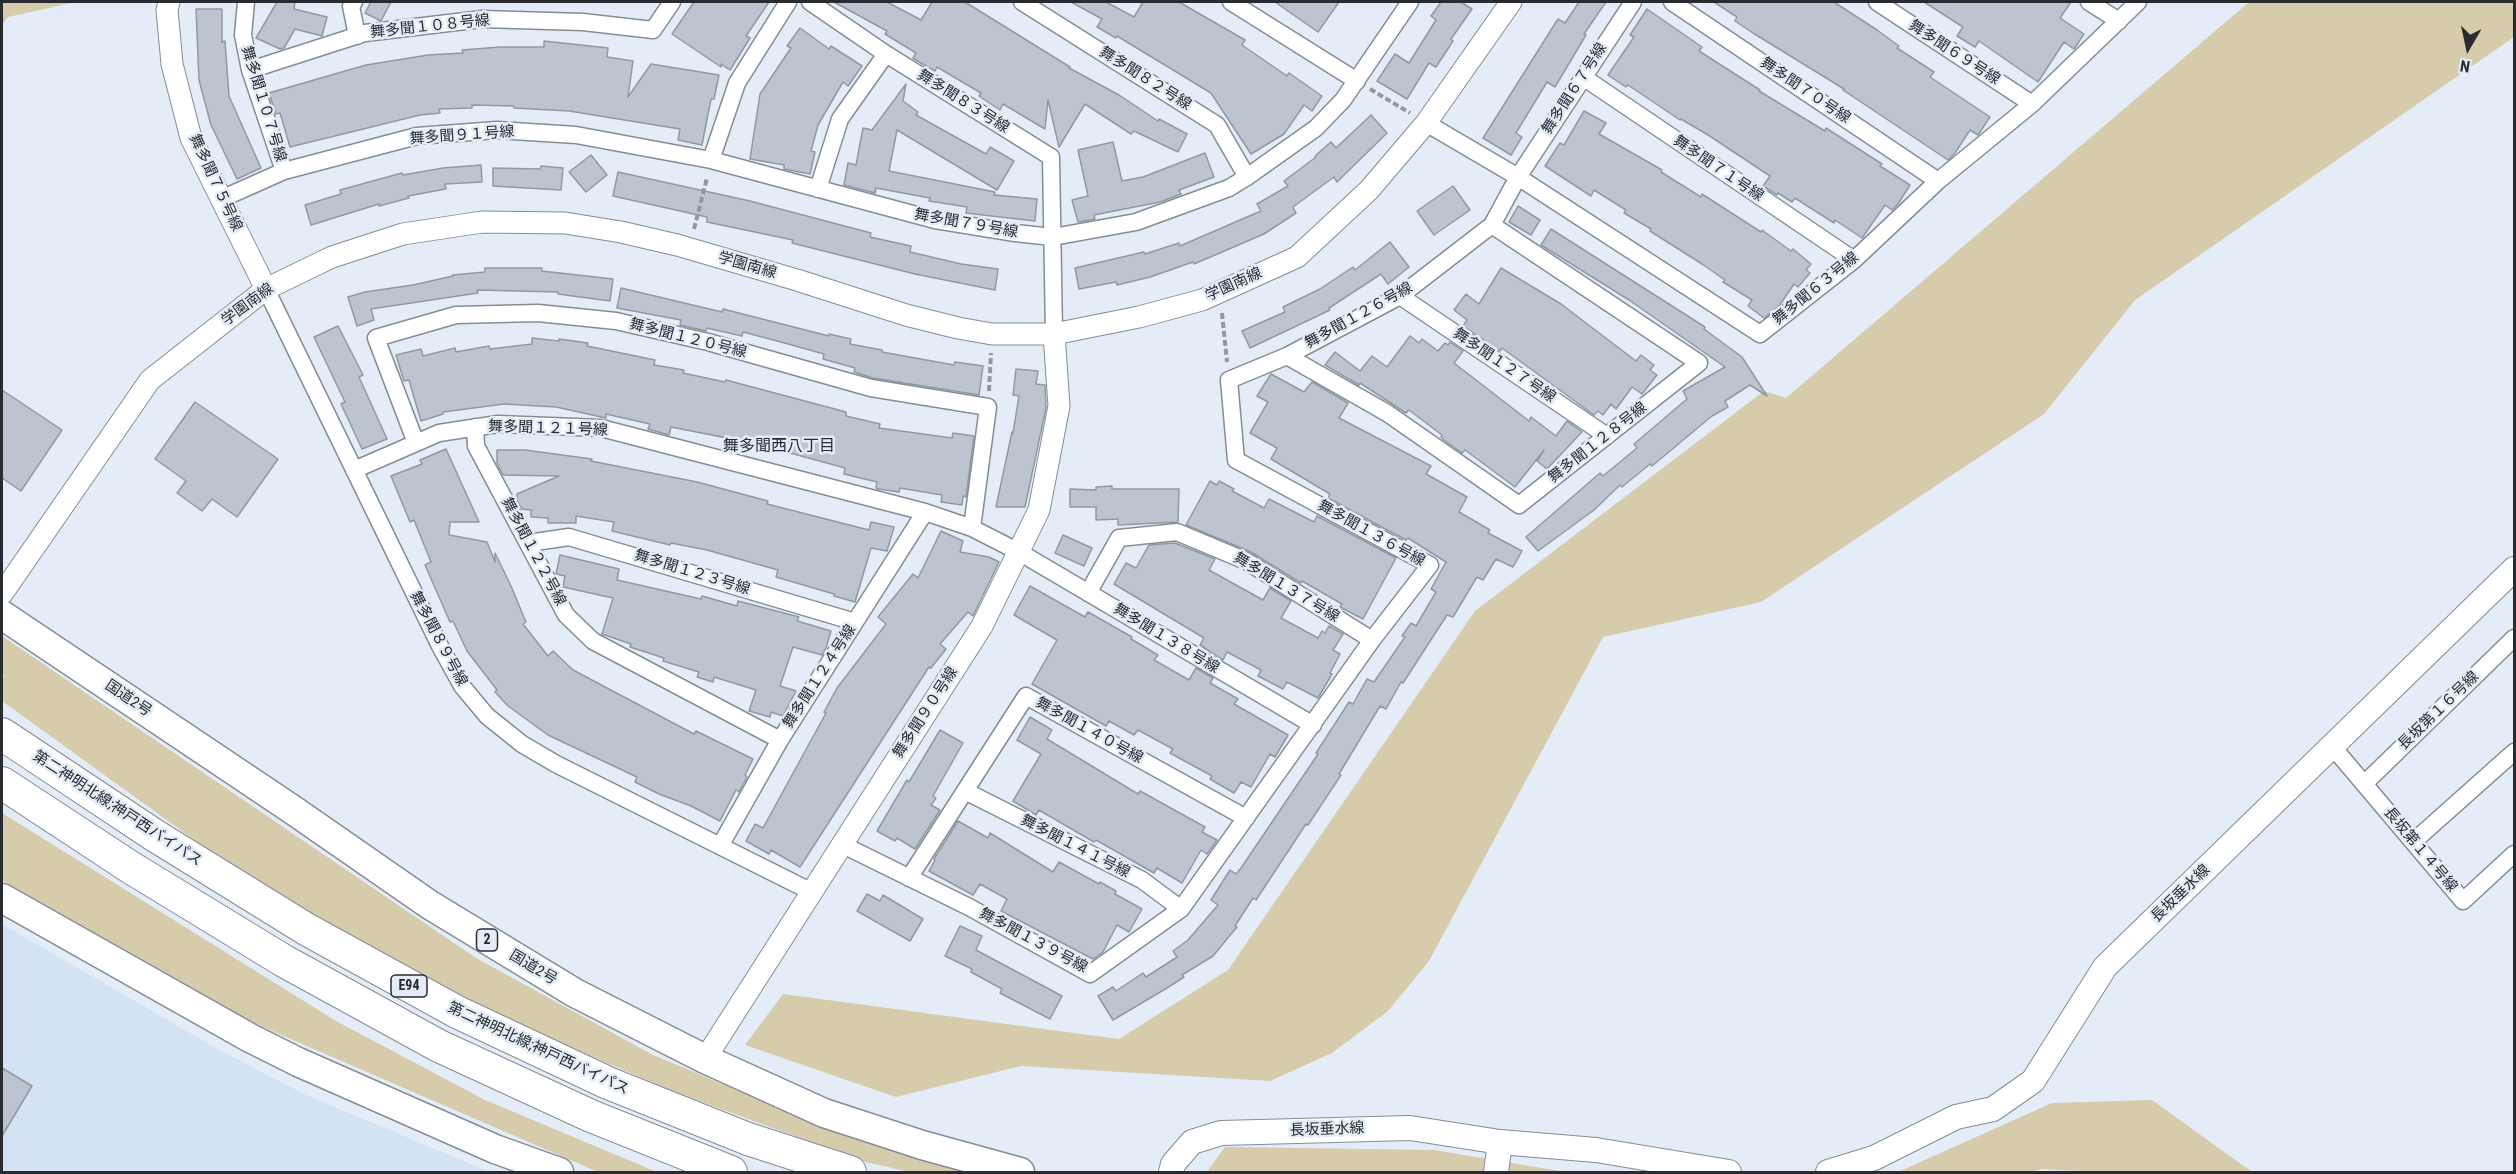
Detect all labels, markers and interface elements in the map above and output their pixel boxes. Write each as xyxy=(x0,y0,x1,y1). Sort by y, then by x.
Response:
street label: 舞多聞１０８号線 xyxy=(369,12,491,42)
street label: 舞多聞６９号線 xyxy=(1905,17,2003,89)
north arrow xyxy=(2438,18,2498,78)
street label: 舞多聞６７号線 xyxy=(1539,40,1611,138)
street label: 舞多聞１０７号線 xyxy=(237,44,289,164)
street label: 舞多聞８２号線 xyxy=(1096,44,1194,114)
street label: 舞多聞７０号線 xyxy=(1756,54,1854,128)
text: N xyxy=(2459,56,2471,76)
street label: 舞多聞８３号線 xyxy=(914,67,1012,137)
street label: 舞多聞９１号線 xyxy=(409,123,515,149)
street label: 舞多聞７５号線 xyxy=(185,132,245,234)
street label: 舞多聞７１号線 xyxy=(1669,132,1767,206)
street label: 舞多聞７９号線 xyxy=(913,206,1019,242)
street label: 学園南線 xyxy=(716,249,778,283)
street label: 舞多聞６３号線 xyxy=(1770,249,1862,329)
street label: 学園南線 xyxy=(1203,265,1265,305)
street label: 舞多聞１２６号線 xyxy=(1302,279,1416,353)
street label: 学園南線 xyxy=(218,280,278,330)
street label: 舞多聞１２０号線 xyxy=(628,316,748,362)
street label: 舞多聞１２７号線 xyxy=(1449,325,1559,407)
street label: 舞多聞１２８号線 xyxy=(1545,399,1651,487)
street label: 舞多聞１２１号線 xyxy=(488,418,608,440)
district label: 舞多聞西八丁目 xyxy=(723,437,835,457)
street label: 舞多聞１２２号線 xyxy=(497,495,569,609)
street label: 舞多聞１３６号線 xyxy=(1314,497,1428,571)
street label: 舞多聞１２３号線 xyxy=(632,547,752,599)
street label: 舞多聞１３７号線 xyxy=(1230,549,1342,627)
street label: 舞多聞８９号線 xyxy=(405,588,471,690)
street label: 舞多聞１３８号線 xyxy=(1110,600,1222,678)
street label: 舞多聞１２４号線 xyxy=(780,622,860,732)
street label: 舞多聞９０号線 xyxy=(890,664,962,762)
street label: 長坂第１６号線 xyxy=(2395,668,2483,754)
street label: 国道2号 xyxy=(101,677,155,721)
street label: 舞多聞１４０号線 xyxy=(1032,694,1146,768)
street label: 第二神明北線;神戸西バイパス xyxy=(29,748,205,870)
street label: 長坂第１４号線 xyxy=(2379,804,2461,896)
street label: 舞多聞１４１号線 xyxy=(1017,812,1133,882)
street label: 長坂垂水線 xyxy=(2148,861,2214,927)
street label: 舞多聞１３９号線 xyxy=(976,905,1090,977)
road number: 2 xyxy=(476,929,498,951)
street label: 国道2号 xyxy=(506,947,560,989)
road number: E94 xyxy=(391,975,427,997)
street label: 第二神明北線;神戸西バイパス xyxy=(444,999,632,1099)
street label: 長坂垂水線 xyxy=(1289,1120,1365,1140)

